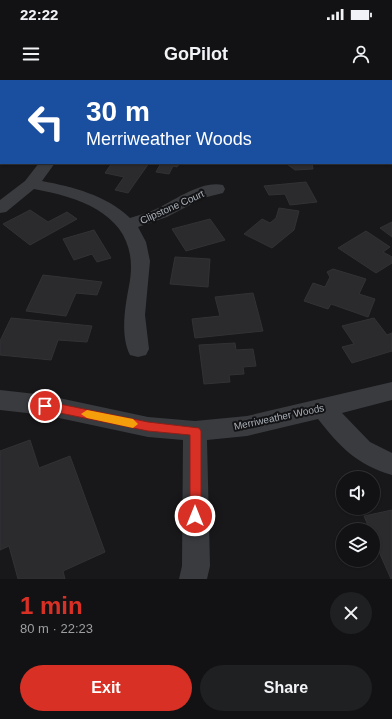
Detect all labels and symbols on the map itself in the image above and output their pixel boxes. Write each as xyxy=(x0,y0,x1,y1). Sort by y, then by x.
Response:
street label: Clipstone Court xyxy=(138,188,206,226)
pin xyxy=(28,389,62,423)
street label: Merriweather Woods xyxy=(233,402,325,432)
position arrow xyxy=(174,495,216,537)

